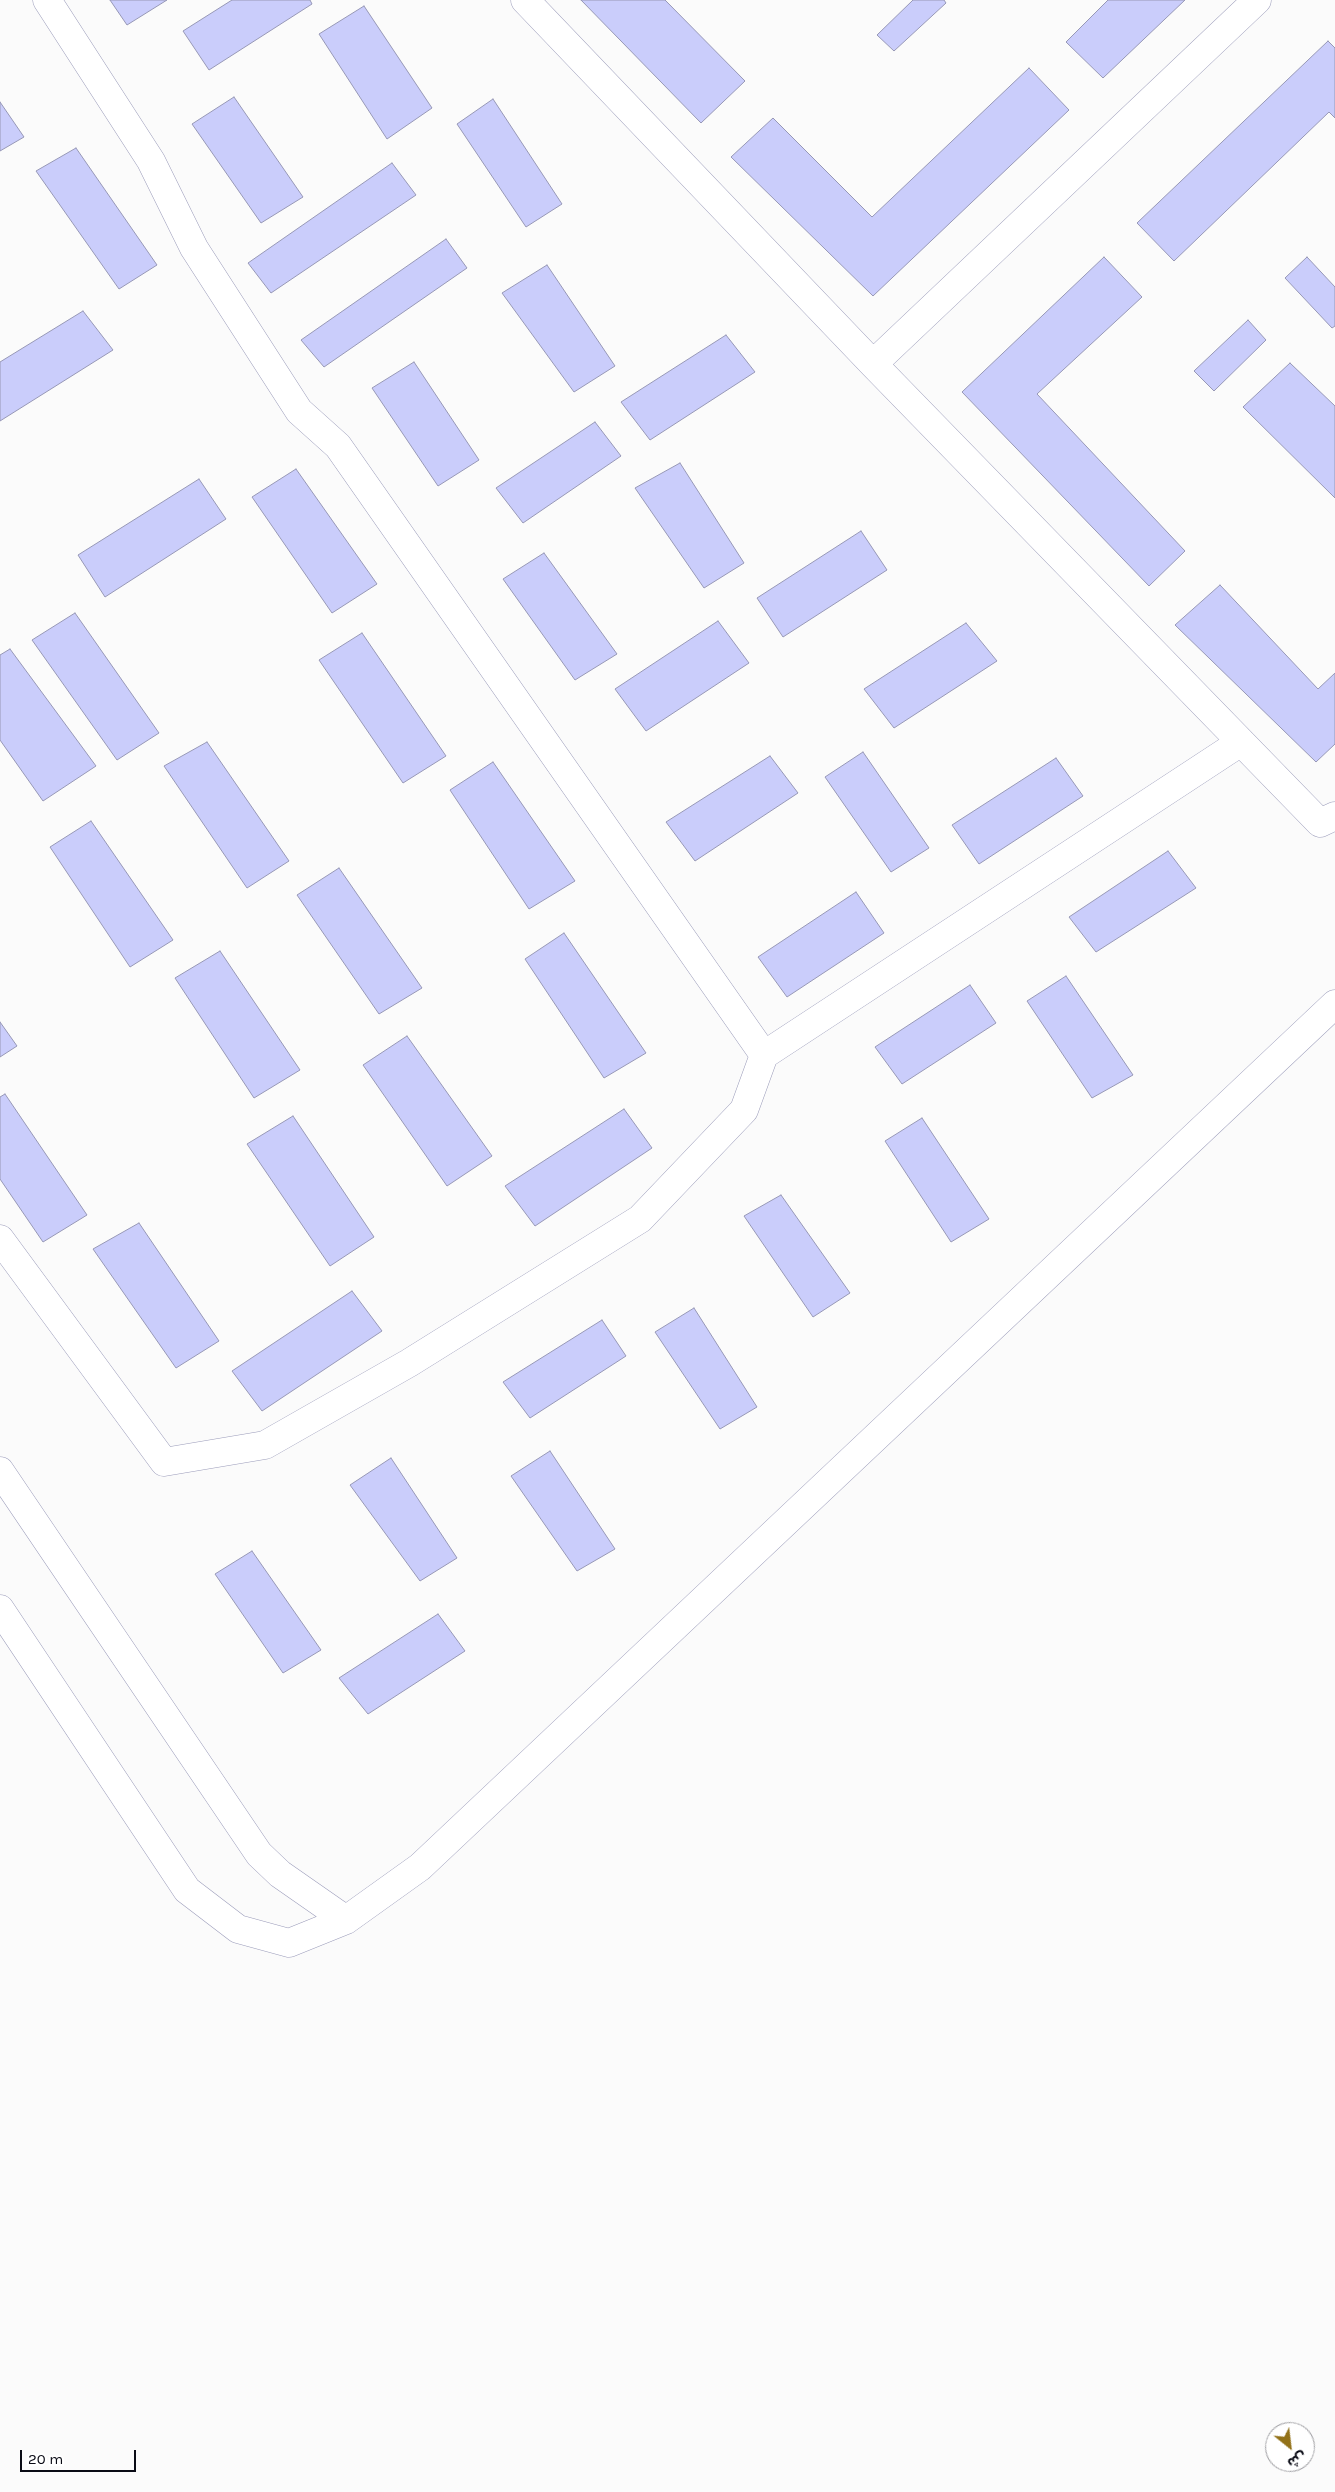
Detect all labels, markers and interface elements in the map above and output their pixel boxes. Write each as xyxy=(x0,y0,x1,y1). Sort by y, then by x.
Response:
north arrow xyxy=(1265,2422,1315,2472)
scale bar xyxy=(22,2440,139,2472)
text: ش xyxy=(1285,2448,1310,2472)
text: 20 m xyxy=(28,2450,63,2468)

